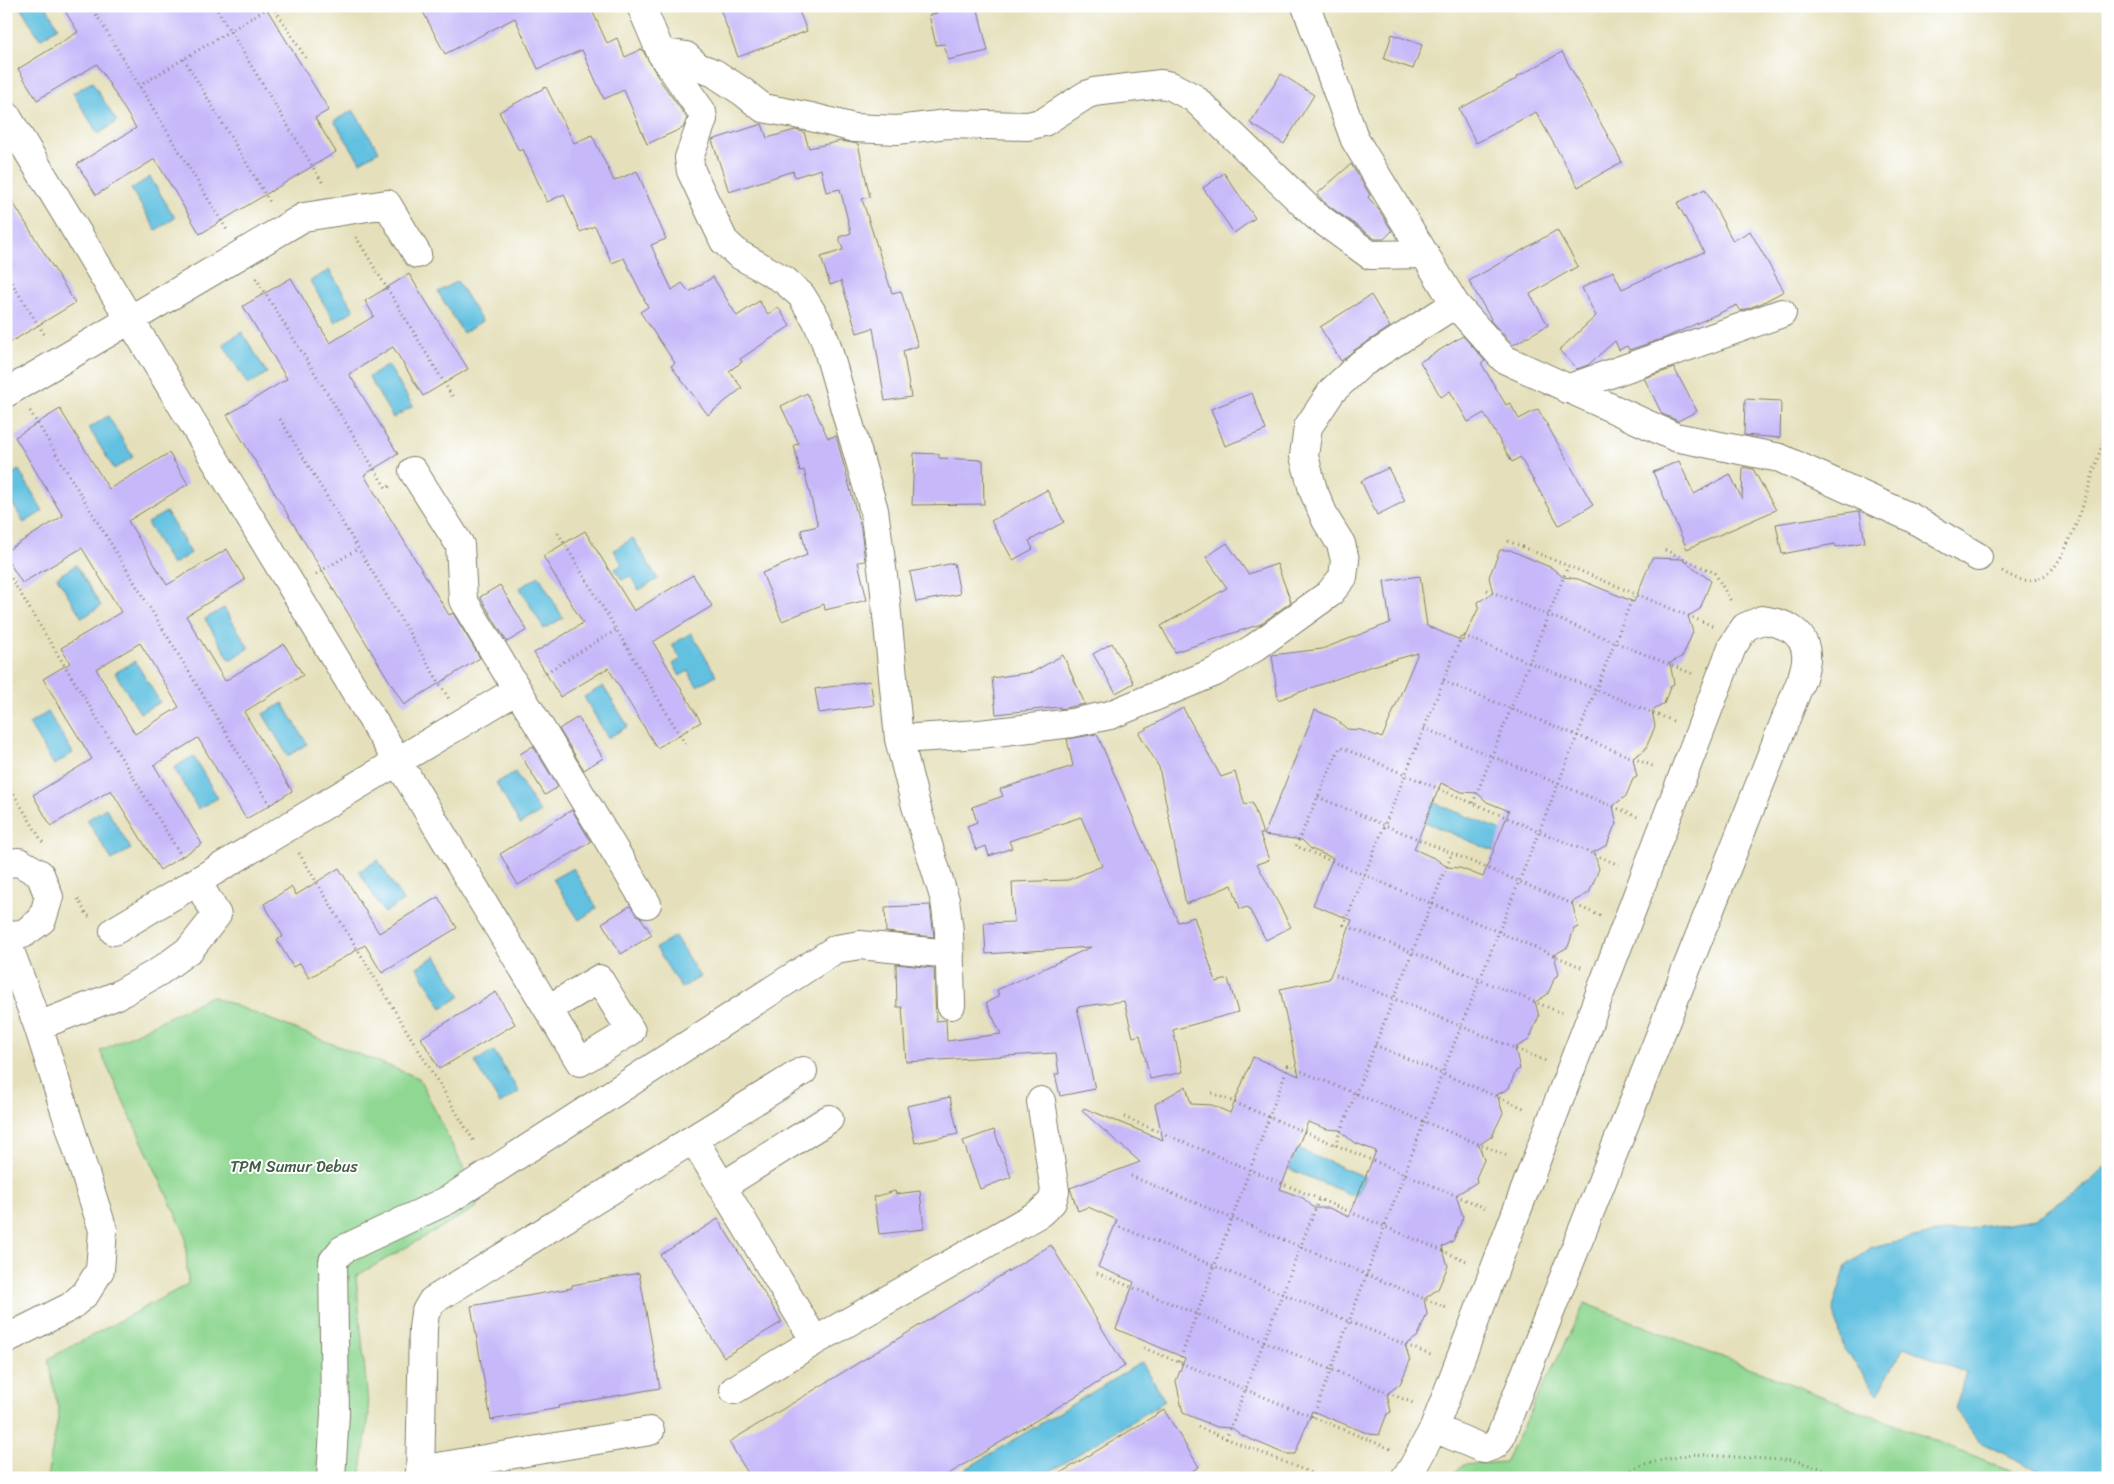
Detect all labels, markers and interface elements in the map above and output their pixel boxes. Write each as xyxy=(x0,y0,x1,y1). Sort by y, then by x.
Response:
park label: TPM Sumur Debus xyxy=(230,1152,358,1181)

